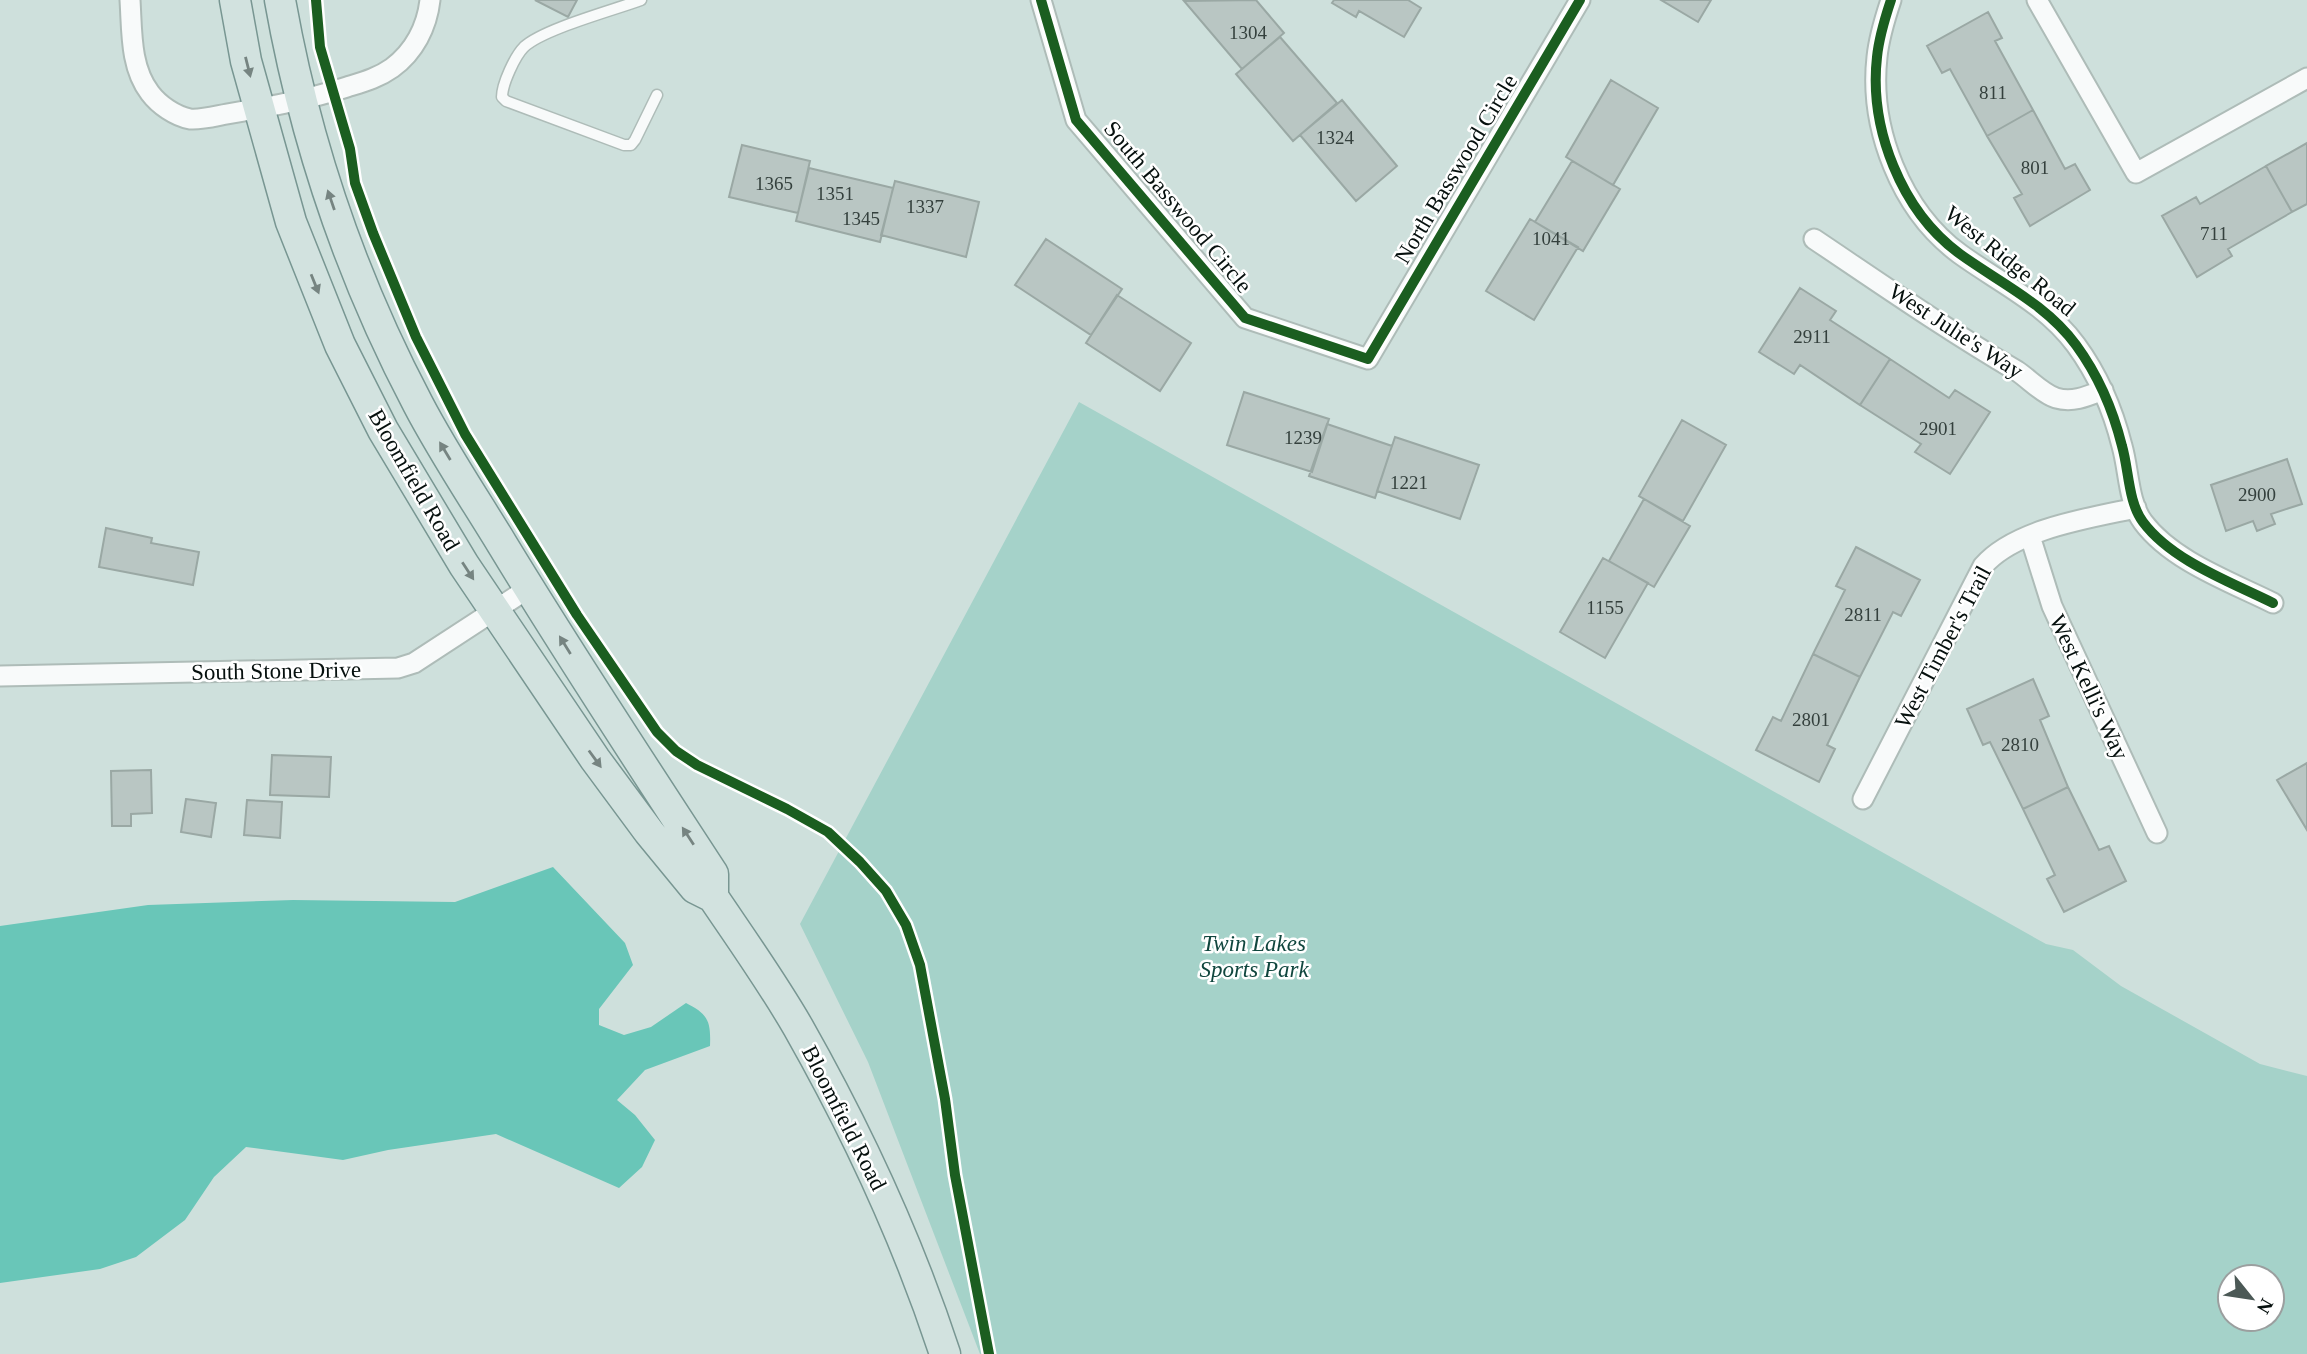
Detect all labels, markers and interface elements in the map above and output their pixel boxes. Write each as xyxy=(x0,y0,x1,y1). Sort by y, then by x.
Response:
house number: 1304 xyxy=(1229,22,1268,43)
one-way arrow xyxy=(243,56,254,78)
street label: North Basswood Circle xyxy=(1390,70,1522,268)
house number: 811 xyxy=(1979,82,2007,103)
street label: South Basswood Circle xyxy=(1099,116,1257,298)
house number: 1324 xyxy=(1316,127,1355,148)
house number: 801 xyxy=(2021,157,2049,178)
house number: 1365 xyxy=(755,173,793,194)
house number: 1351 xyxy=(816,183,854,204)
one-way arrow xyxy=(325,190,336,211)
house number: 1337 xyxy=(906,196,944,217)
street label: West Ridge Road xyxy=(1940,201,2081,322)
house number: 1345 xyxy=(842,208,880,229)
house number: 711 xyxy=(2200,223,2228,244)
house number: 1041 xyxy=(1532,228,1570,249)
one-way arrow xyxy=(309,274,321,294)
street label: West Julie's Way xyxy=(1884,278,2028,384)
house number: 2911 xyxy=(1793,326,1831,347)
street label: Bloomfield Road xyxy=(363,405,465,556)
house number: 2901 xyxy=(1919,418,1957,439)
house number: 1239 xyxy=(1284,427,1322,448)
one-way arrow xyxy=(439,442,451,461)
house number: 1221 xyxy=(1390,472,1428,493)
house number: 2900 xyxy=(2238,484,2276,505)
one-way arrow xyxy=(461,561,474,581)
street label: West Timber's Trail xyxy=(1890,562,1996,732)
house number: 1155 xyxy=(1586,597,1624,618)
house number: 2811 xyxy=(1844,604,1882,625)
street label: West Kelli's Way xyxy=(2044,610,2134,764)
one-way arrow xyxy=(558,635,571,654)
street label: South Stone Drive xyxy=(191,657,361,685)
house number: 2801 xyxy=(1792,709,1830,730)
house number: 2810 xyxy=(2001,734,2039,755)
one-way arrow xyxy=(588,750,602,768)
one-way arrow xyxy=(681,826,694,846)
park label: Twin Lakes Sports Park xyxy=(1199,931,1309,982)
street label: Bloomfield Road xyxy=(797,1041,891,1195)
north arrow xyxy=(2216,1263,2286,1333)
text: N xyxy=(2253,1295,2278,1318)

